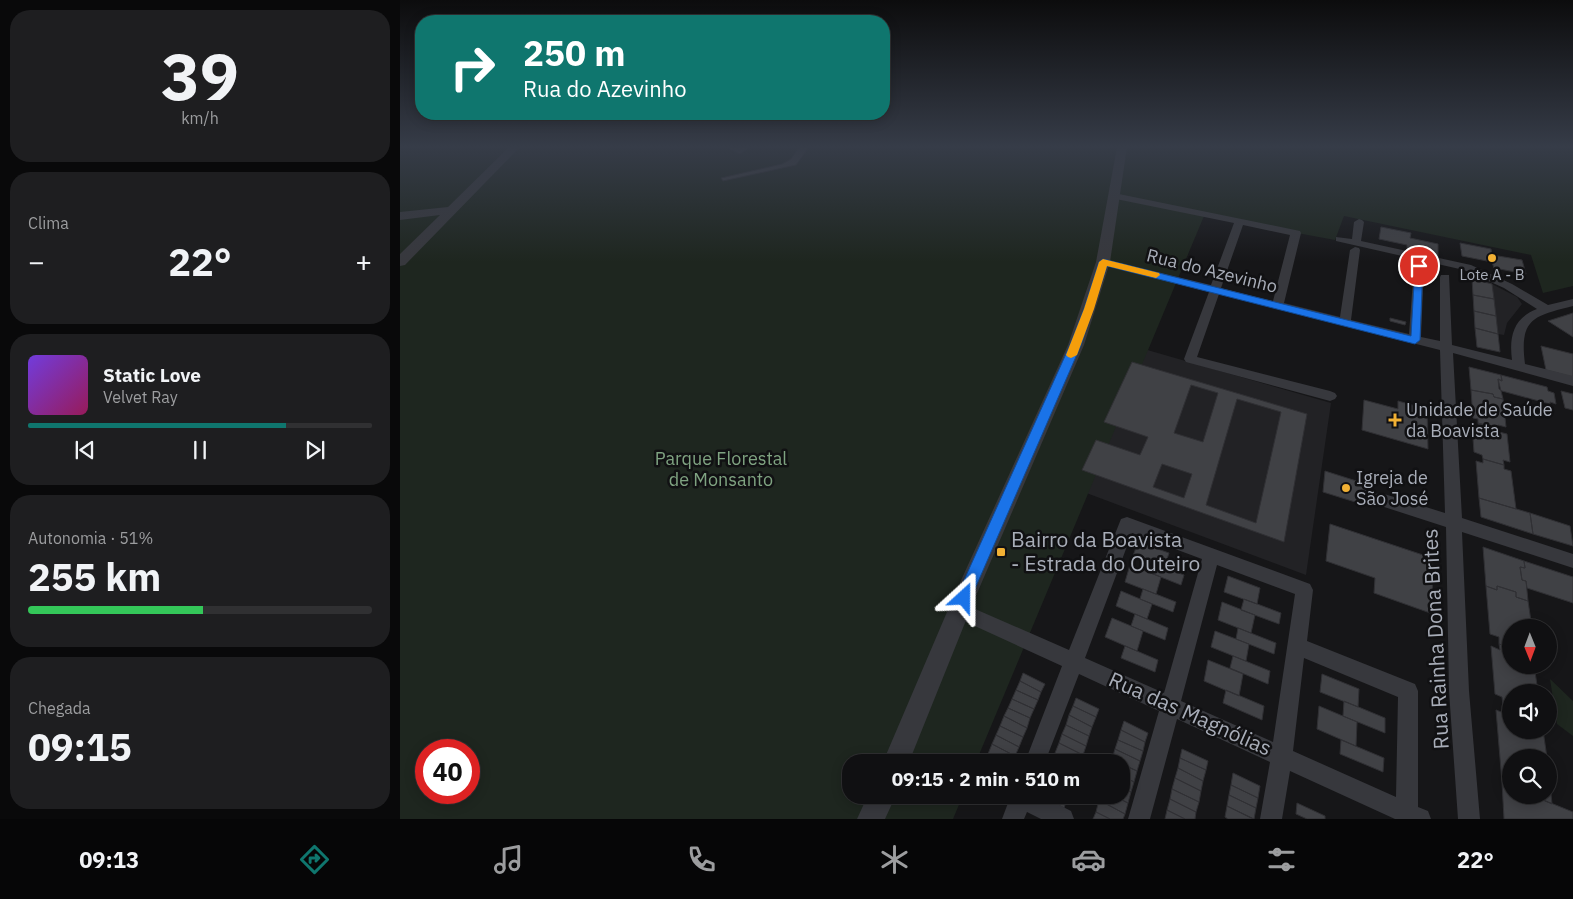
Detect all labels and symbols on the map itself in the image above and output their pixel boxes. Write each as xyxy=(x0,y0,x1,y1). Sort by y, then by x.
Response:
street label: Rua do Azevinho xyxy=(1144,243,1280,298)
pin xyxy=(1398,245,1440,287)
marker: Lote A - B xyxy=(1486,252,1498,264)
place label: Lote A - B xyxy=(1459,265,1525,284)
place label: Unidade de Saúde da Boavista xyxy=(1406,398,1553,442)
marker: Unidade de Saúde da Boavista xyxy=(1388,413,1402,427)
park label: Parque Florestal de Monsanto xyxy=(655,447,787,491)
place label: Igreja de São José xyxy=(1356,466,1428,510)
marker: Igreja de São José xyxy=(1340,482,1352,494)
place label: Bairro da Boavista - Estrada do Outeiro xyxy=(1011,525,1200,577)
street label: Rua Rainha Dona Brites xyxy=(1415,528,1455,750)
marker: Bairro da Boavista - Estrada do Outeiro xyxy=(995,546,1007,558)
position arrow xyxy=(937,571,989,623)
north arrow xyxy=(1502,619,1558,674)
street label: Rua das Magnólias xyxy=(1105,665,1276,762)
speed limit sign: 40 xyxy=(415,739,480,804)

